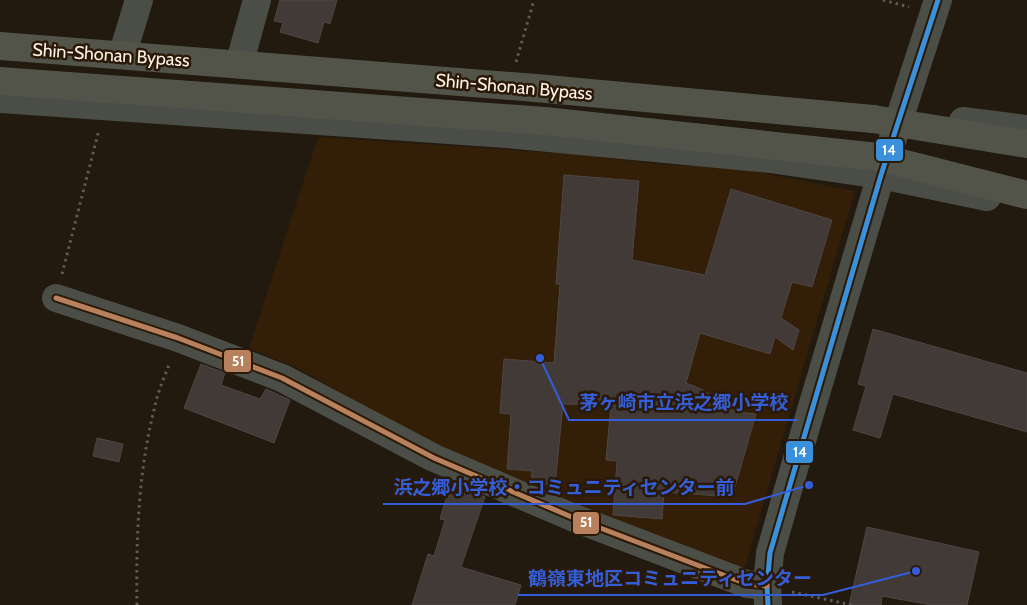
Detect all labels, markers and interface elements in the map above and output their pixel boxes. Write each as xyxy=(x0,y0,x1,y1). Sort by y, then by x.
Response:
street label: Shin-Shonan Bypass xyxy=(32,39,190,71)
street label: Shin-Shonan Bypass xyxy=(435,69,593,105)
line badge: 14 xyxy=(875,138,904,162)
text: 14 xyxy=(882,141,896,159)
line badge: 51 xyxy=(223,349,252,373)
text: 51 xyxy=(232,352,244,370)
callout: 茅ヶ崎市立浜之郷小学校 xyxy=(569,386,798,420)
text: 茅ヶ崎市立浜之郷小学校 xyxy=(579,391,789,414)
line badge: 14 xyxy=(785,440,814,464)
text: 14 xyxy=(793,443,807,461)
callout: 浜之郷小学校・コミュニティセンター前 xyxy=(383,470,745,504)
text: 浜之郷小学校・コミュニティセンター前 xyxy=(394,476,734,499)
line badge: 51 xyxy=(572,511,600,535)
text: 51 xyxy=(580,513,592,531)
callout: 鶴嶺東地区コミュニティセンター xyxy=(518,561,823,595)
text: 鶴嶺東地区コミュニティセンター xyxy=(528,567,812,590)

